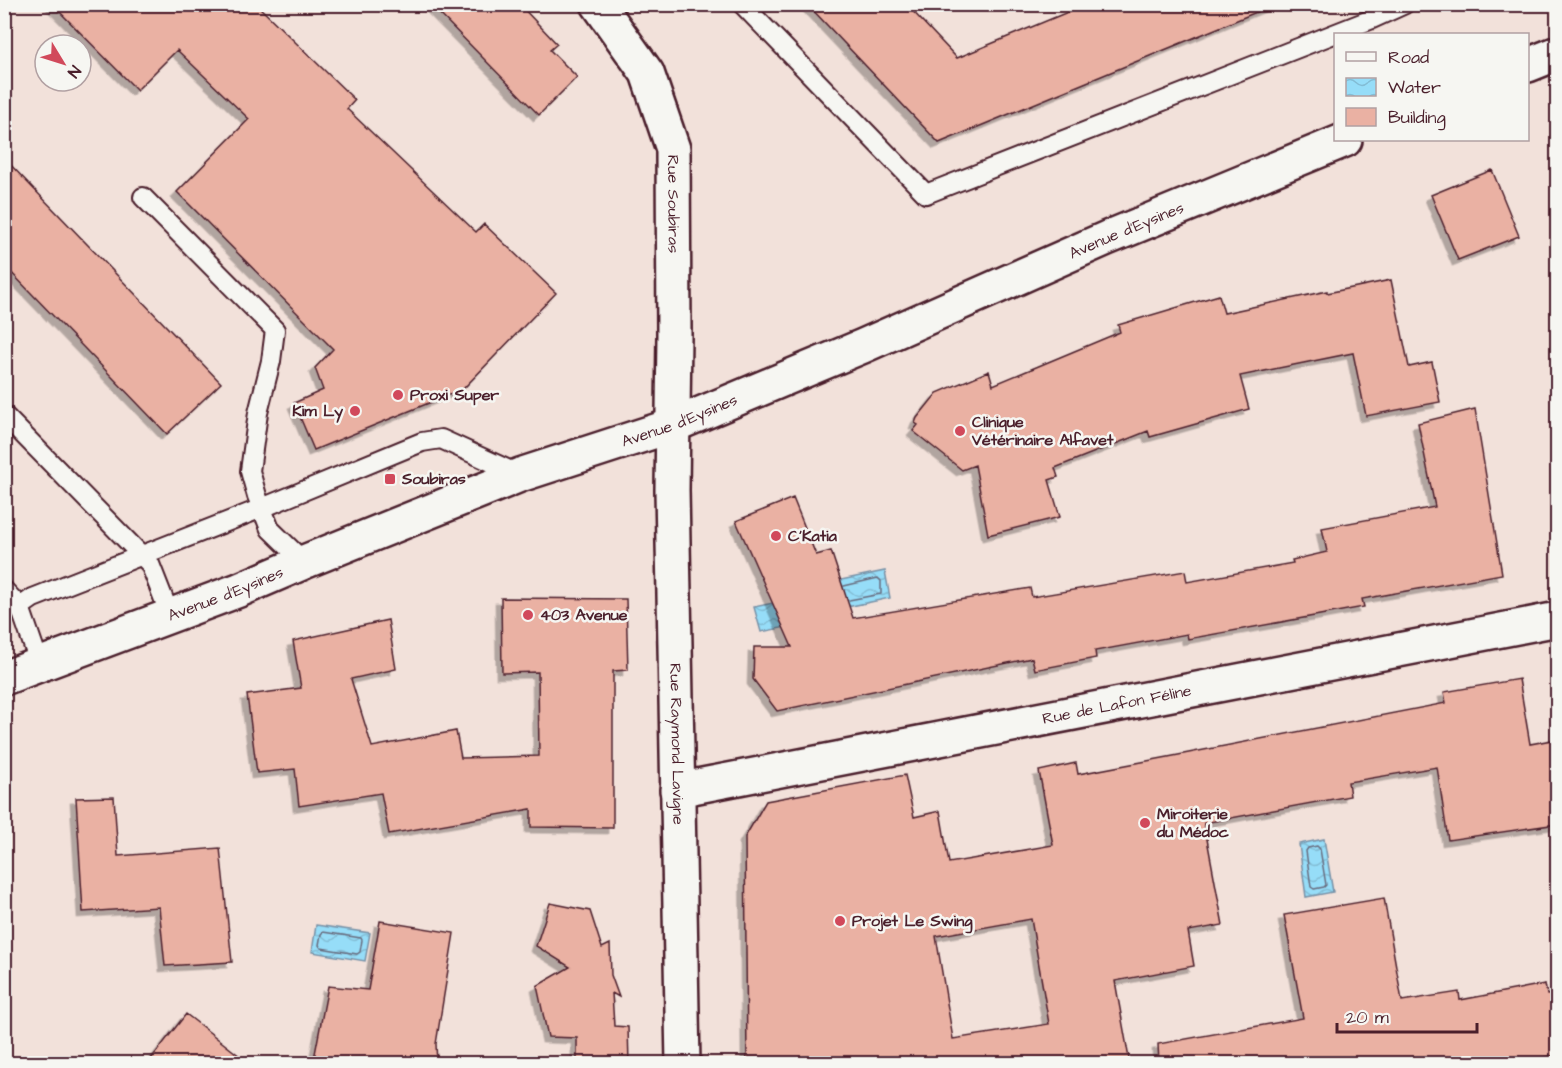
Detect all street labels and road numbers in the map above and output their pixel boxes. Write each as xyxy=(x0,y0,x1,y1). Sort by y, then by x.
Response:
street label: Rue Soubiras xyxy=(662,155,685,253)
street label: Avenue d'Eysines xyxy=(1066,197,1187,264)
street label: Avenue d'Eysines xyxy=(619,389,741,452)
street label: Avenue d'Eysines xyxy=(165,561,287,627)
street label: Rue Raymond Lavigne xyxy=(664,663,689,825)
street label: Rue de Lafon Féline xyxy=(1040,679,1193,730)

